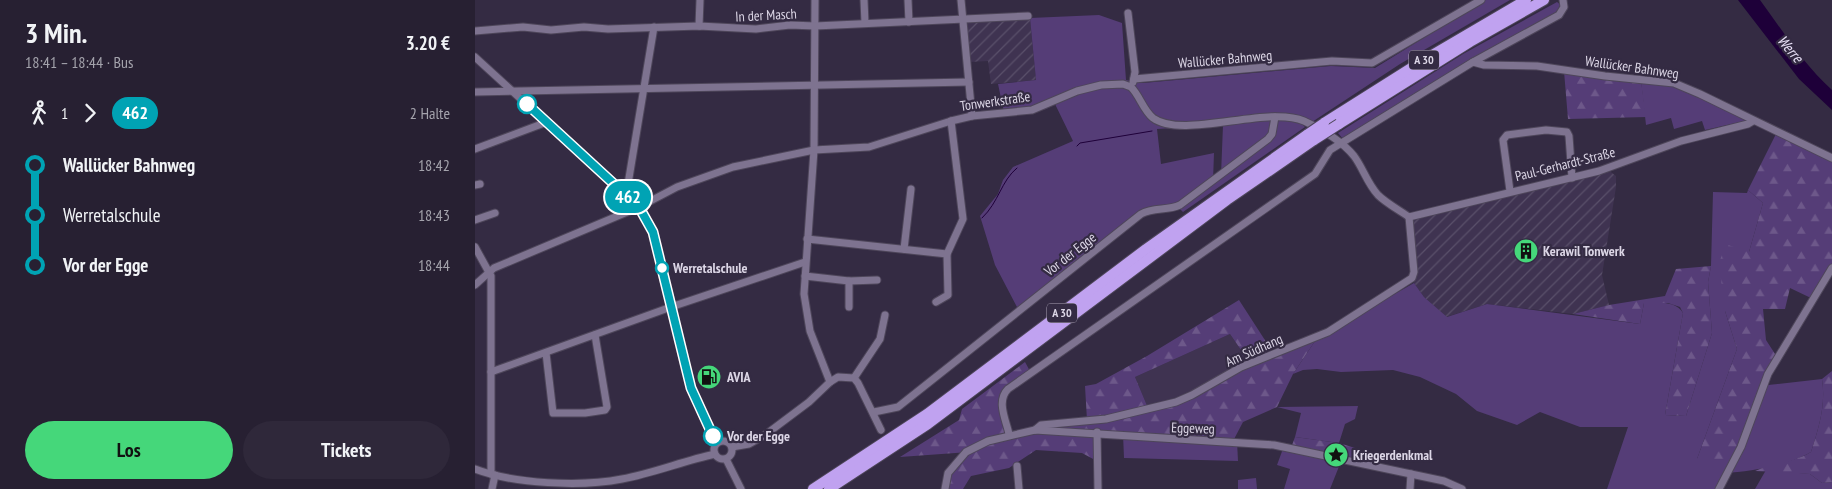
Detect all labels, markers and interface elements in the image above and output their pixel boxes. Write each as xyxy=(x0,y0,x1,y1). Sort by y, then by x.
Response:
street label: In der Masch xyxy=(735,4,797,26)
text: 3 Min. xyxy=(25,14,88,51)
text: 3.20 € xyxy=(406,31,450,55)
water label: Werre xyxy=(1773,31,1808,67)
street label: Wallücker Bahnweg xyxy=(1177,46,1273,72)
road number: A 30 xyxy=(1409,50,1439,70)
text: 18:41 – 18:44 · Bus xyxy=(25,52,133,72)
street label: Wallücker Bahnweg xyxy=(1584,52,1680,82)
street label: Tonwerkstraße xyxy=(959,87,1032,115)
unlabelled marker xyxy=(517,94,537,114)
icon: walk xyxy=(25,99,53,127)
icon: forward xyxy=(76,99,104,127)
text: 462 xyxy=(122,101,148,124)
text: 1 xyxy=(61,103,68,123)
text: 2 Halte xyxy=(410,103,450,123)
street label: Paul-Gerhardt-Straße xyxy=(1513,143,1617,185)
text: Wallücker Bahnweg xyxy=(63,153,195,177)
text: 18:42 xyxy=(418,155,450,175)
line badge: 462 xyxy=(599,181,657,213)
text: 462 xyxy=(615,185,641,208)
text: Werretalschule xyxy=(63,203,161,227)
text: 18:43 xyxy=(418,205,450,225)
street label: Vor der Egge xyxy=(1040,228,1100,281)
building icon: Kerawil Tonwerk xyxy=(1513,238,1539,264)
place label: Kerawil Tonwerk xyxy=(1543,242,1625,260)
text: Vor der Egge xyxy=(63,253,148,277)
text: 18:44 xyxy=(418,255,450,275)
place label: Werretalschule xyxy=(672,259,748,277)
marker: Werretalschule xyxy=(655,261,669,275)
road number: A 30 xyxy=(1047,304,1077,322)
street label: Am Südhang xyxy=(1223,329,1285,371)
fuel station icon: AVIA xyxy=(696,364,722,390)
place label: AVIA xyxy=(726,368,752,386)
street label: Eggeweg xyxy=(1171,418,1215,438)
button: Los xyxy=(25,421,233,479)
button: Tickets xyxy=(243,421,450,479)
marker: Vor der Egge xyxy=(703,426,723,446)
place label: Vor der Egge xyxy=(726,427,790,445)
place icon: Kriegerdenkmal xyxy=(1323,442,1349,468)
place label: Kriegerdenkmal xyxy=(1353,446,1433,464)

